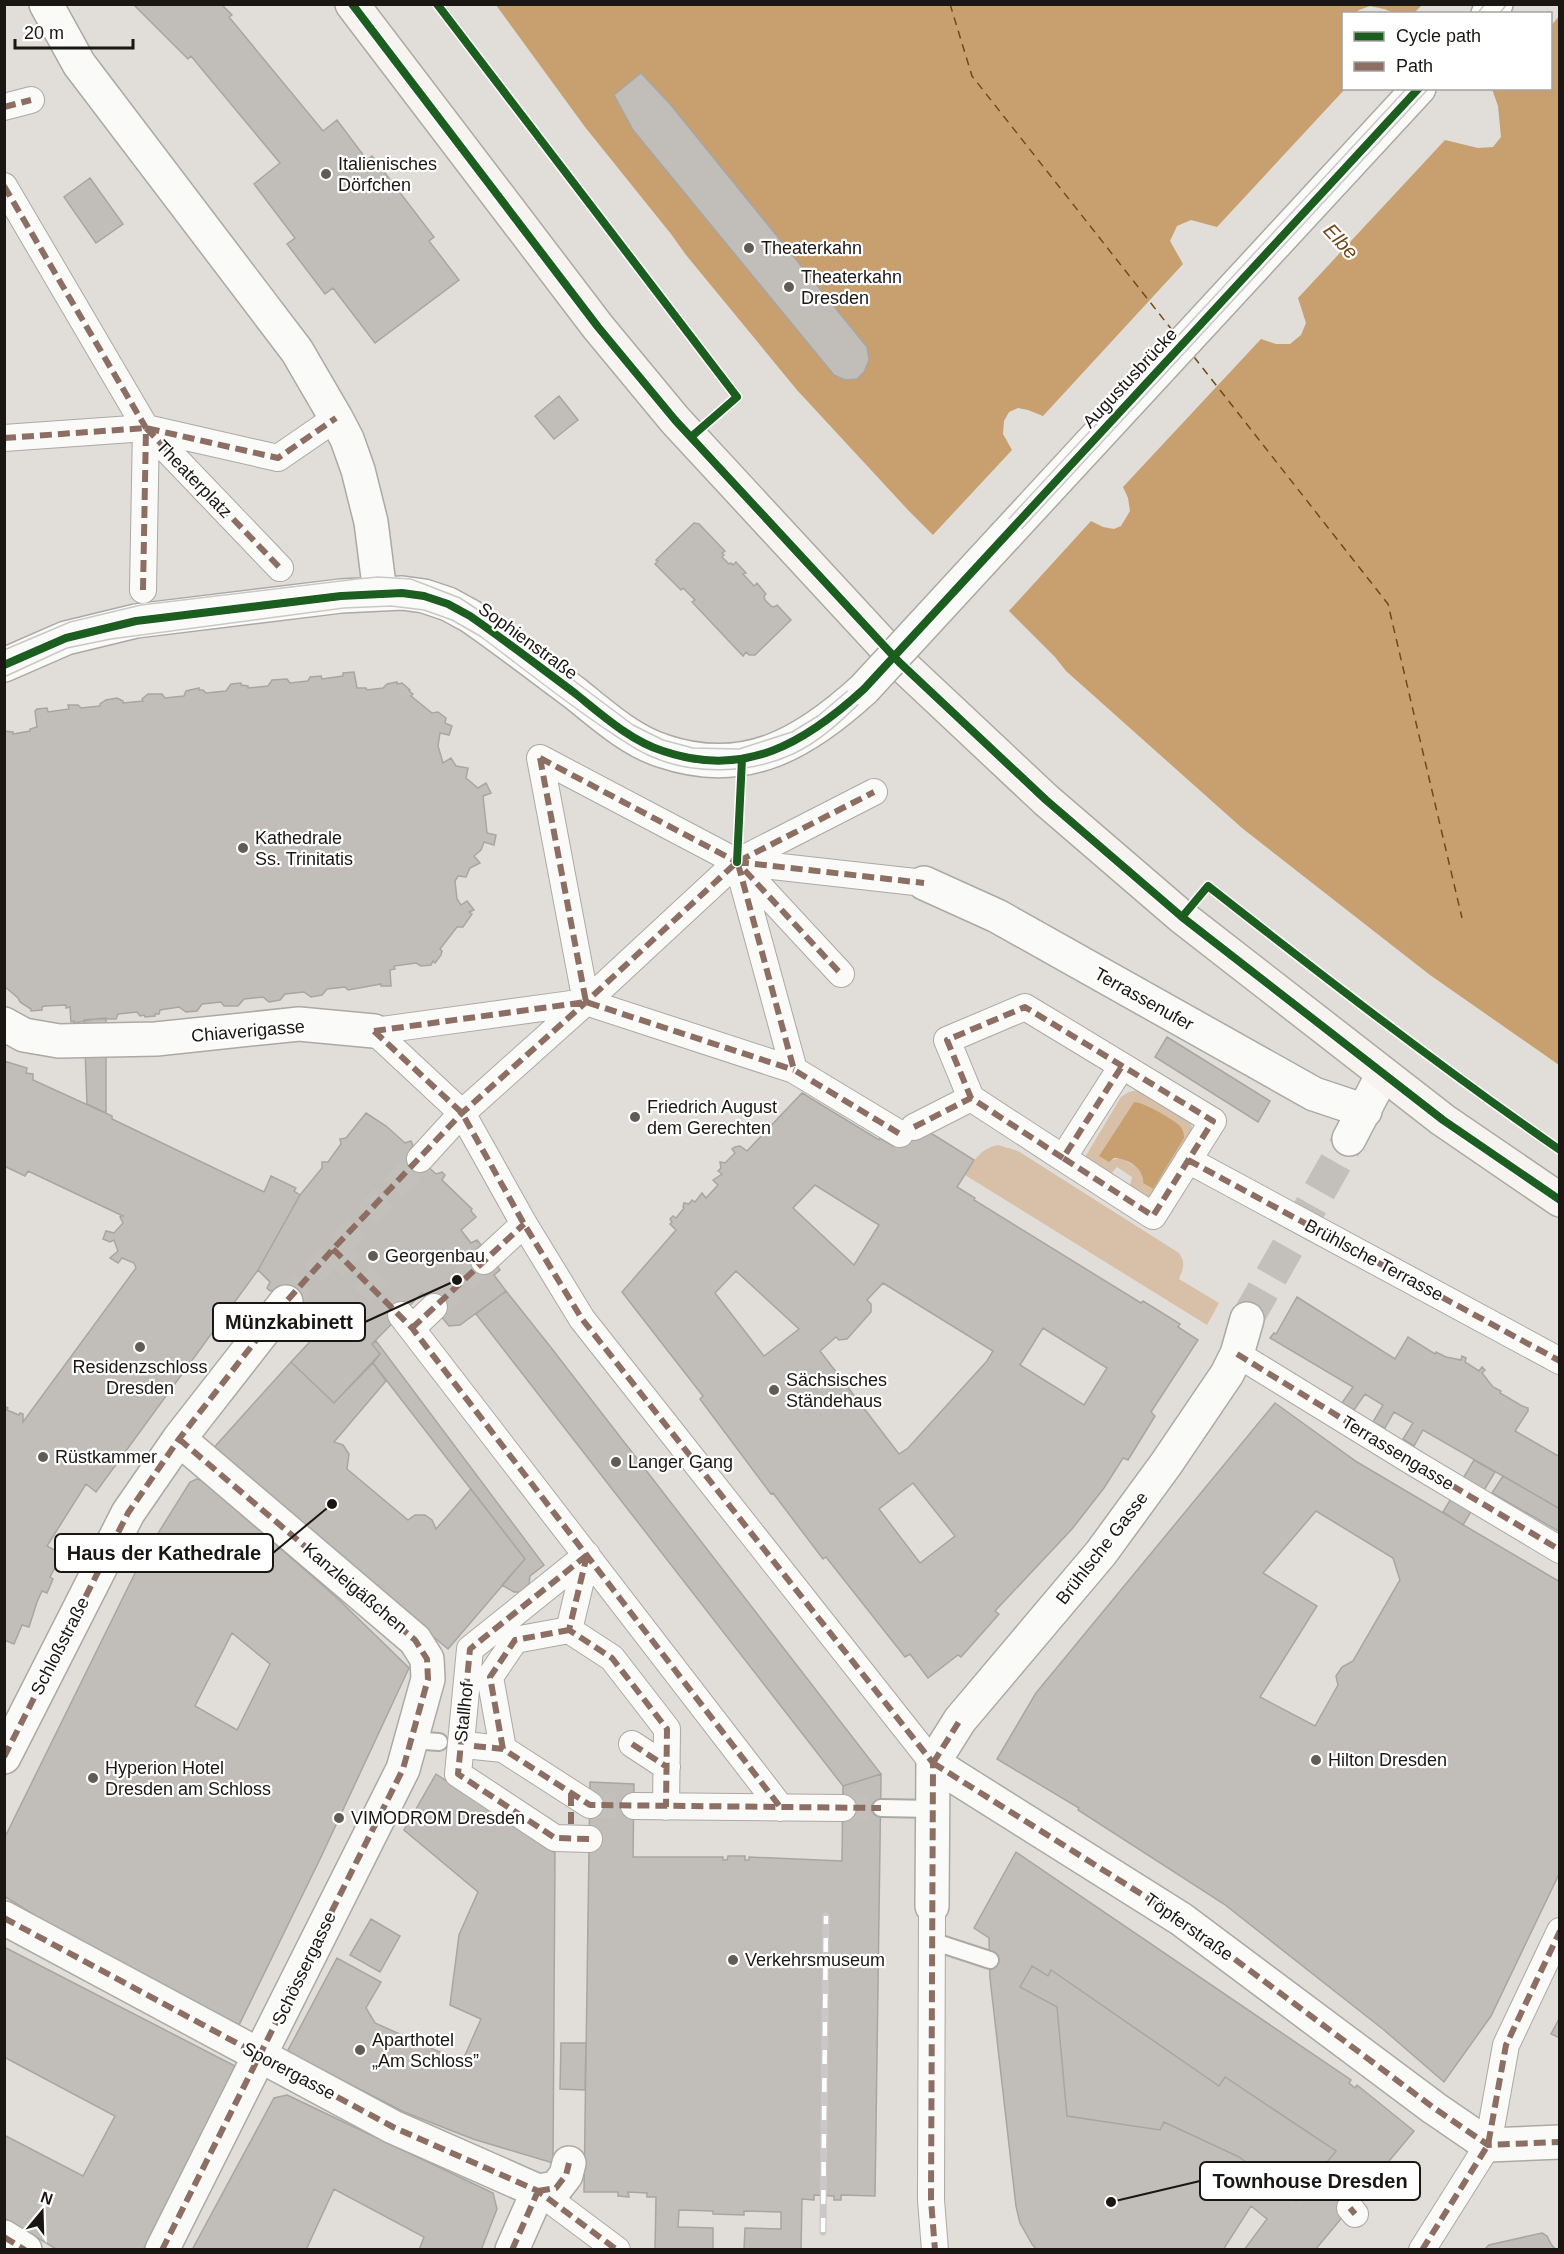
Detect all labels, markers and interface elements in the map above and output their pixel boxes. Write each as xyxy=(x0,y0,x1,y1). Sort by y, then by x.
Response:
scale bar xyxy=(15,12,134,50)
legend xyxy=(1342,12,1552,90)
text: 20 m xyxy=(24,23,64,43)
text: Cycle path xyxy=(1396,26,1481,46)
text: Path xyxy=(1396,56,1433,76)
place label: Italienisches Dörfchen xyxy=(338,154,437,195)
marker: Italienisches Dörfchen xyxy=(319,167,333,181)
water label: Elbe xyxy=(1319,219,1363,263)
place label: Theaterkahn xyxy=(761,238,862,258)
marker: Theaterkahn xyxy=(742,241,756,255)
place label: Theaterkahn Dresden xyxy=(801,267,902,308)
marker: Theaterkahn Dresden xyxy=(782,280,796,294)
street label: Augustusbrücke xyxy=(1079,324,1181,432)
street label: Theaterplatz xyxy=(152,436,236,522)
street label: Sophienstraße xyxy=(475,599,581,683)
place label: Kathedrale Ss. Trinitatis xyxy=(255,828,353,869)
marker: Kathedrale Ss. Trinitatis xyxy=(236,841,250,855)
street label: Terrassenufer xyxy=(1091,964,1197,1034)
street label: Chiaverigasse xyxy=(190,1016,306,1046)
place label: Friedrich August dem Gerechten xyxy=(647,1097,777,1138)
marker: Friedrich August dem Gerechten xyxy=(628,1110,642,1124)
street label: Brühlsche Terrasse xyxy=(1301,1215,1447,1305)
place label: Georgenbau xyxy=(385,1246,485,1266)
marker: Georgenbau xyxy=(366,1249,380,1263)
callout: Münzkabinett xyxy=(213,1303,365,1341)
text: Münzkabinett xyxy=(225,1311,353,1333)
marker: Residenzschloss Dresden xyxy=(133,1340,147,1354)
place label: Residenzschloss Dresden xyxy=(72,1357,208,1398)
place label: Sächsisches Ständehaus xyxy=(786,1370,887,1411)
marker: Sächsisches Ständehaus xyxy=(767,1383,781,1397)
street label: Terrassengasse xyxy=(1338,1412,1458,1494)
place label: Rüstkammer xyxy=(55,1447,157,1467)
marker: Rüstkammer xyxy=(36,1450,50,1464)
place label: Langer Gang xyxy=(628,1452,733,1472)
marker: Langer Gang xyxy=(609,1455,623,1469)
street label: Brühlsche Gasse xyxy=(1052,1488,1152,1608)
callout: Haus der Kathedrale xyxy=(55,1534,273,1572)
street label: Kanzleigäßchen xyxy=(299,1539,411,1637)
text: Haus der Kathedrale xyxy=(67,1542,261,1564)
street label: Schloßstraße xyxy=(27,1594,93,1698)
street label: Stallhof xyxy=(451,1680,477,1743)
place label: Hilton Dresden xyxy=(1328,1750,1447,1770)
marker: Hilton Dresden xyxy=(1309,1753,1323,1767)
place label: Hyperion Hotel Dresden am Schloss xyxy=(105,1758,271,1799)
marker: Hyperion Hotel Dresden am Schloss xyxy=(86,1771,100,1785)
place label: VIMODROM Dresden xyxy=(351,1808,525,1828)
marker: VIMODROM Dresden xyxy=(332,1811,346,1825)
street label: Töpferstraße xyxy=(1141,1889,1237,1965)
street label: Schössergasse xyxy=(268,1908,340,2028)
place label: Verkehrsmuseum xyxy=(745,1950,885,1970)
marker: Verkehrsmuseum xyxy=(726,1953,740,1967)
place label: Aparthotel „Am Schloss” xyxy=(372,2030,479,2071)
street label: Sporergasse xyxy=(239,2038,339,2104)
marker: Aparthotel „Am Schloss” xyxy=(353,2043,367,2057)
callout: Townhouse Dresden xyxy=(1200,2162,1420,2200)
text: Townhouse Dresden xyxy=(1212,2170,1408,2192)
north arrow xyxy=(12,2182,72,2242)
text: N xyxy=(38,2188,55,2208)

